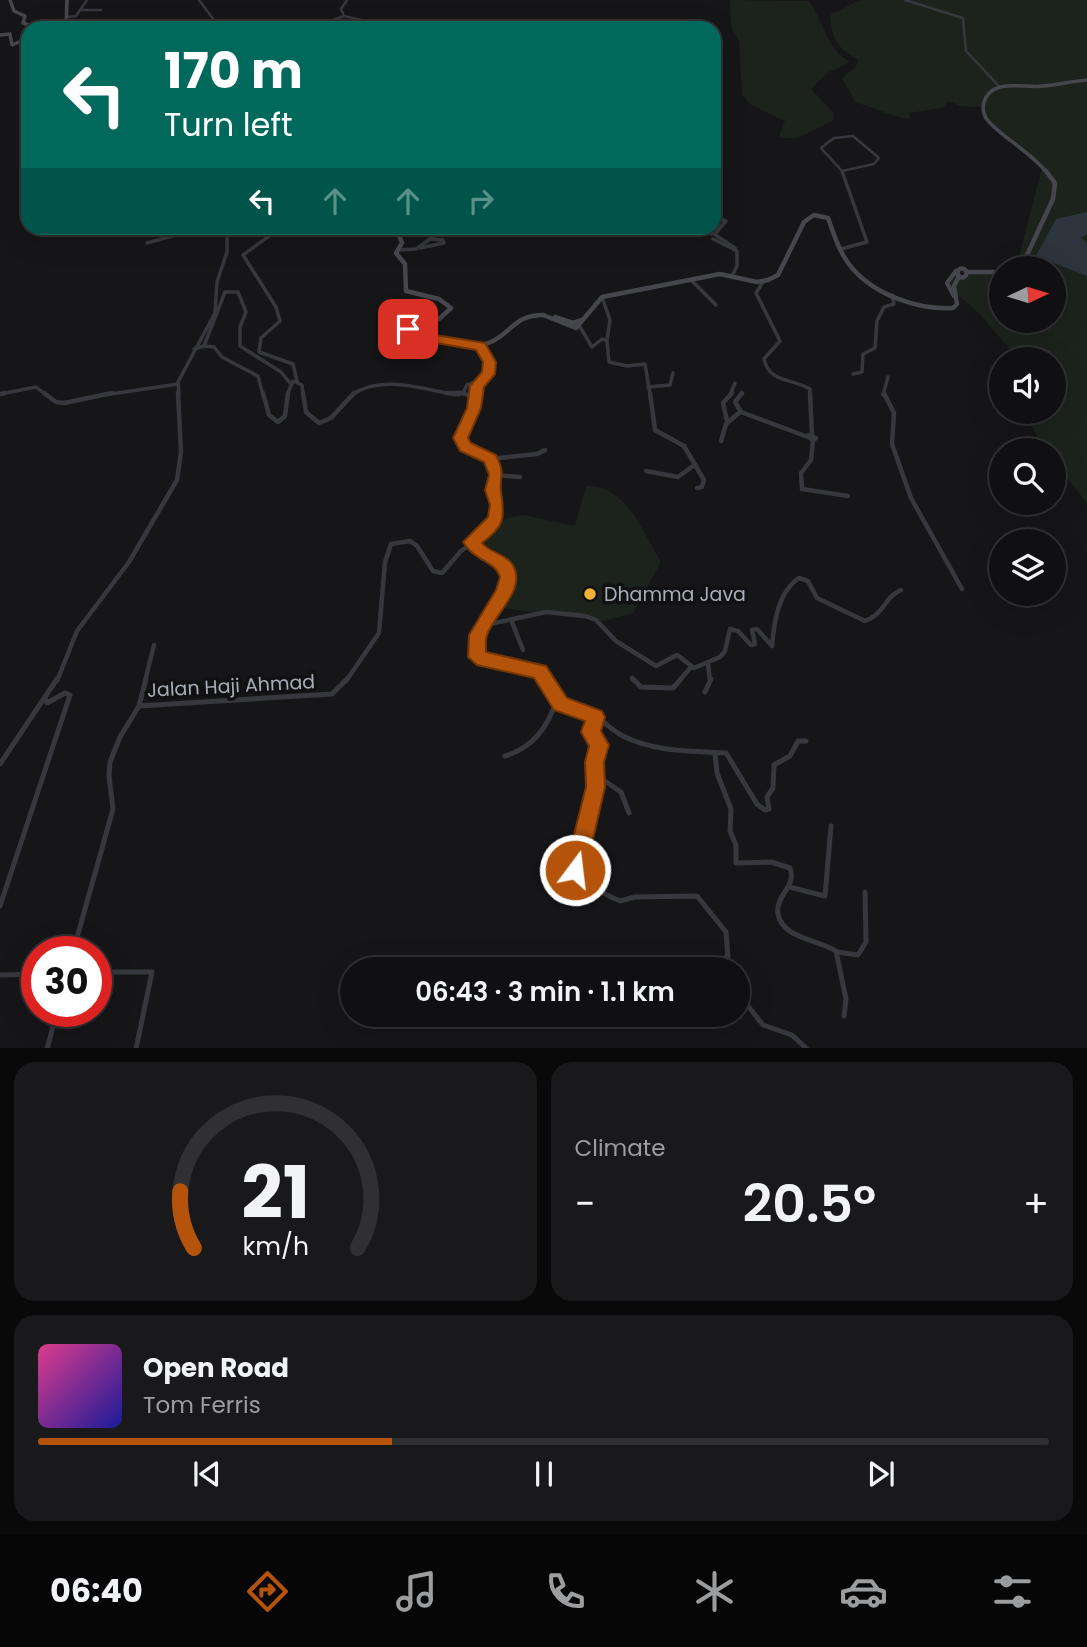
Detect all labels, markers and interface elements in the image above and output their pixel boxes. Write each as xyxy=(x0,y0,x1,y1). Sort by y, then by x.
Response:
text: 170 m xyxy=(164,37,303,105)
icon: left xyxy=(49,49,140,140)
text: Turn left xyxy=(164,102,293,147)
icon: left xyxy=(243,182,281,220)
icon: ahead xyxy=(316,182,354,220)
icon: ahead xyxy=(389,182,427,220)
icon: right xyxy=(462,182,500,220)
north arrow xyxy=(989,256,1066,332)
map controls xyxy=(989,256,1066,606)
pin xyxy=(378,299,438,359)
icon: arrive xyxy=(389,310,427,348)
button: sound xyxy=(989,347,1066,424)
button: search xyxy=(989,438,1066,515)
button: layers xyxy=(989,529,1066,606)
place label: Dhamma Java xyxy=(604,581,746,608)
marker: Dhamma Java xyxy=(582,586,598,602)
street label: Jalan Haji Ahmad xyxy=(146,668,316,704)
position arrow xyxy=(538,833,612,907)
speed limit sign: 30 xyxy=(21,936,112,1027)
text: 06:43 · 3 min · 1.1 km xyxy=(415,974,675,1010)
text: Climate xyxy=(575,1132,665,1164)
text: 21 xyxy=(241,1142,310,1243)
text: 20.5° xyxy=(742,1167,876,1240)
text: − xyxy=(575,1177,595,1230)
text: + xyxy=(1023,1177,1049,1230)
text: km/h xyxy=(242,1228,309,1263)
text: Open Road xyxy=(143,1350,289,1386)
text: Tom Ferris xyxy=(143,1389,261,1421)
icon: previous xyxy=(188,1455,226,1493)
icon: pause xyxy=(525,1455,563,1493)
icon: next xyxy=(862,1455,900,1493)
icon: directions xyxy=(243,1567,292,1616)
icon: music xyxy=(392,1567,441,1616)
icon: phone xyxy=(541,1567,590,1616)
icon: climate xyxy=(690,1567,739,1616)
icon: car xyxy=(839,1567,888,1616)
icon: filters xyxy=(988,1567,1037,1616)
text: 06:40 xyxy=(50,1568,143,1613)

